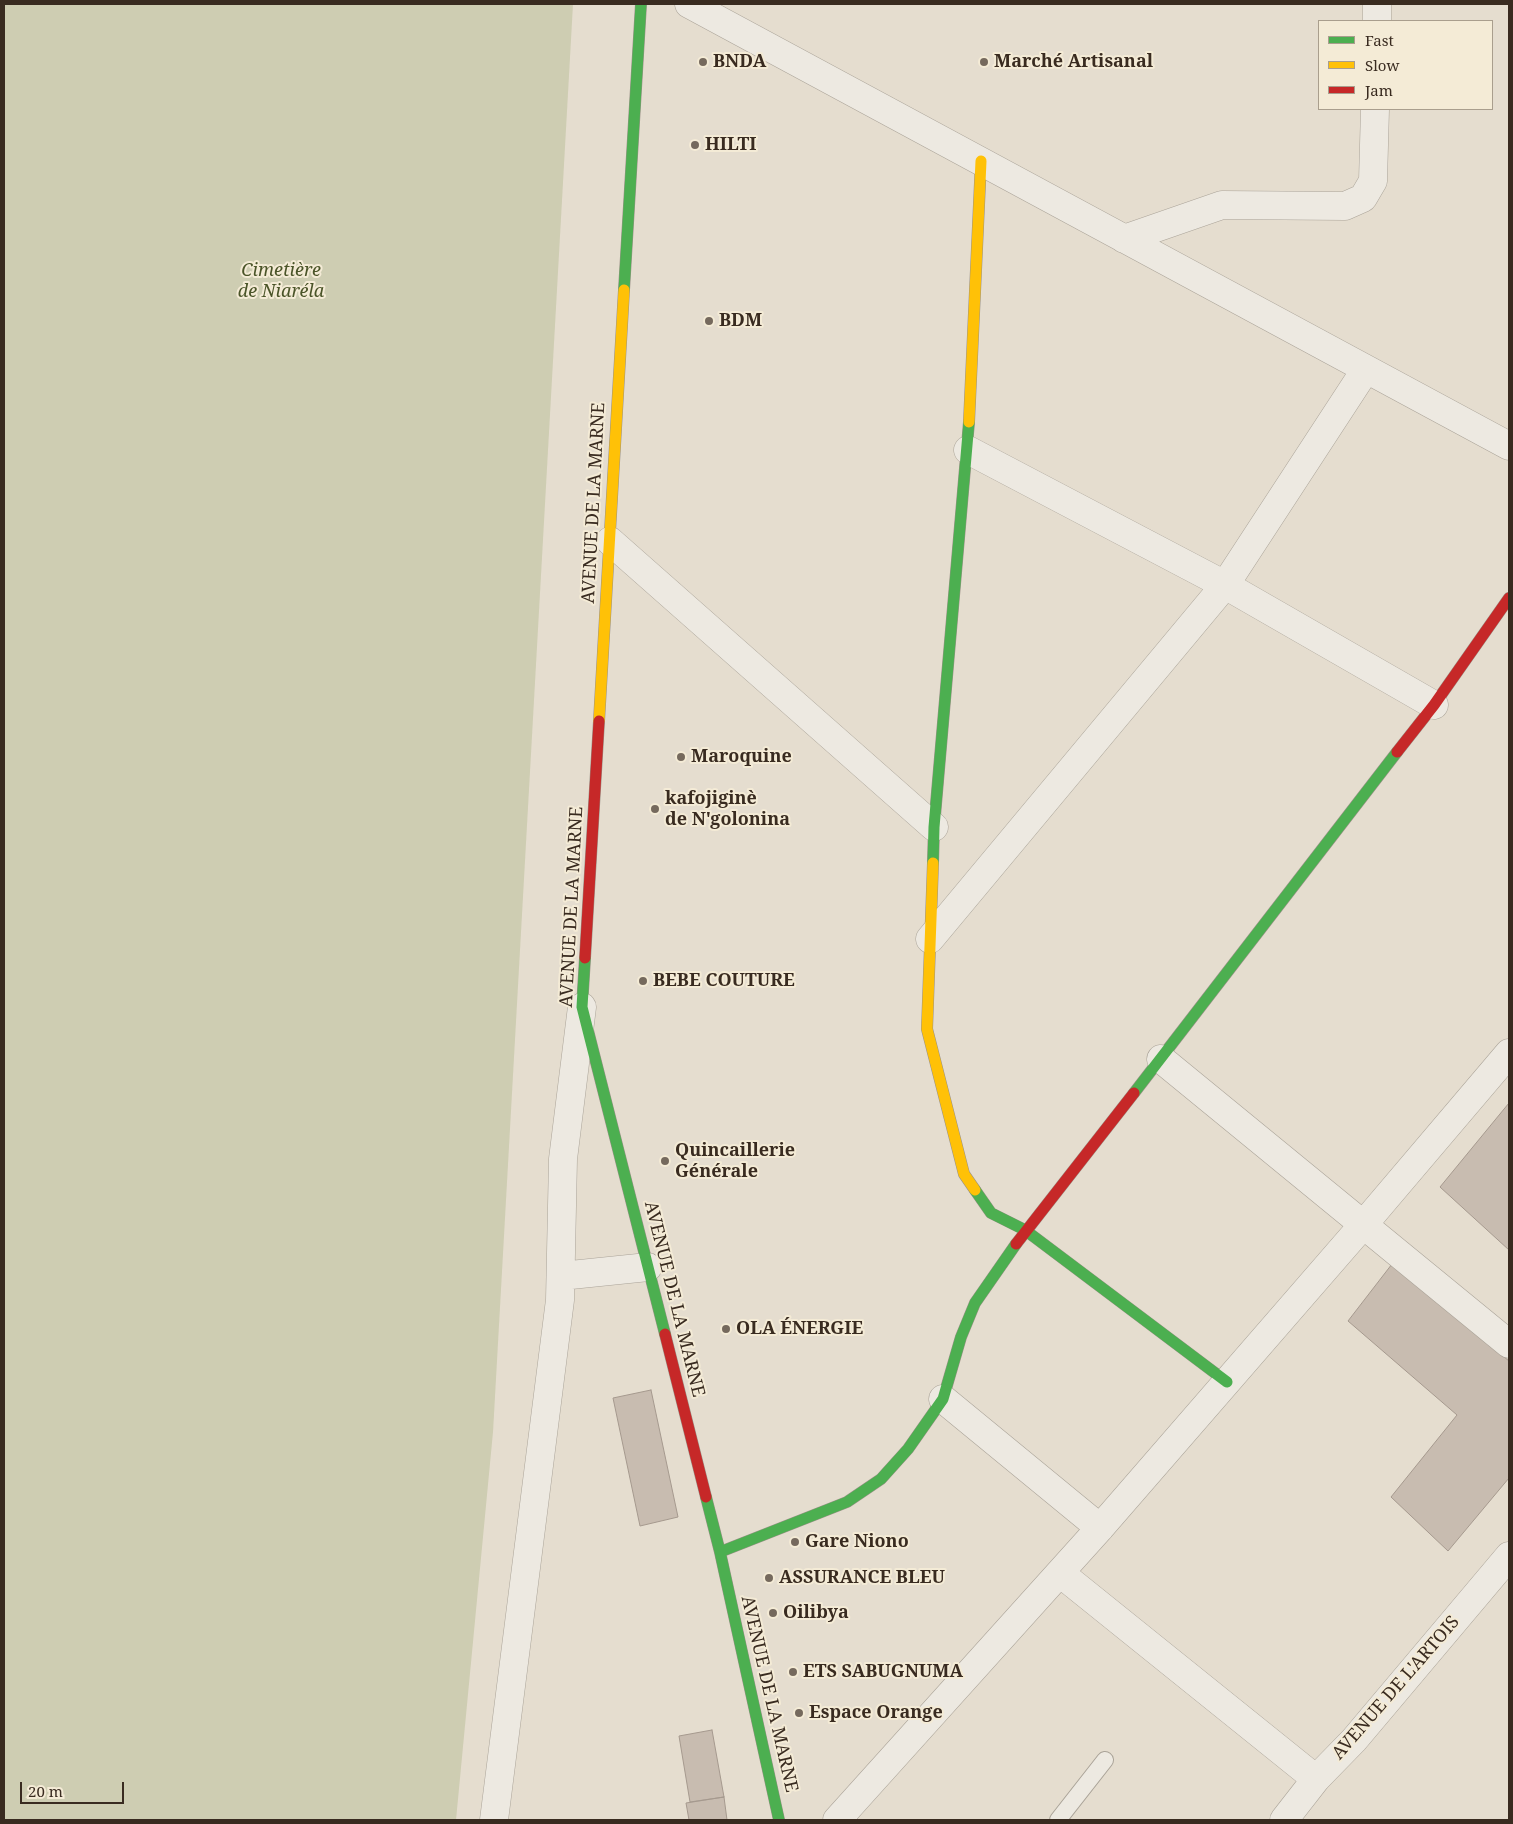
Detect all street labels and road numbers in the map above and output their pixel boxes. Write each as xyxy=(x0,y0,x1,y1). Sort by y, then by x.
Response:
street label: AVENUE DE LA MARNE xyxy=(578,402,610,604)
street label: AVENUE DE LA MARNE xyxy=(556,806,588,1008)
street label: AVENUE DE LA MARNE xyxy=(639,1199,709,1399)
street label: AVENUE DE LA MARNE xyxy=(736,1594,802,1794)
street label: AVENUE DE L'ARTOIS xyxy=(1328,1612,1464,1764)

